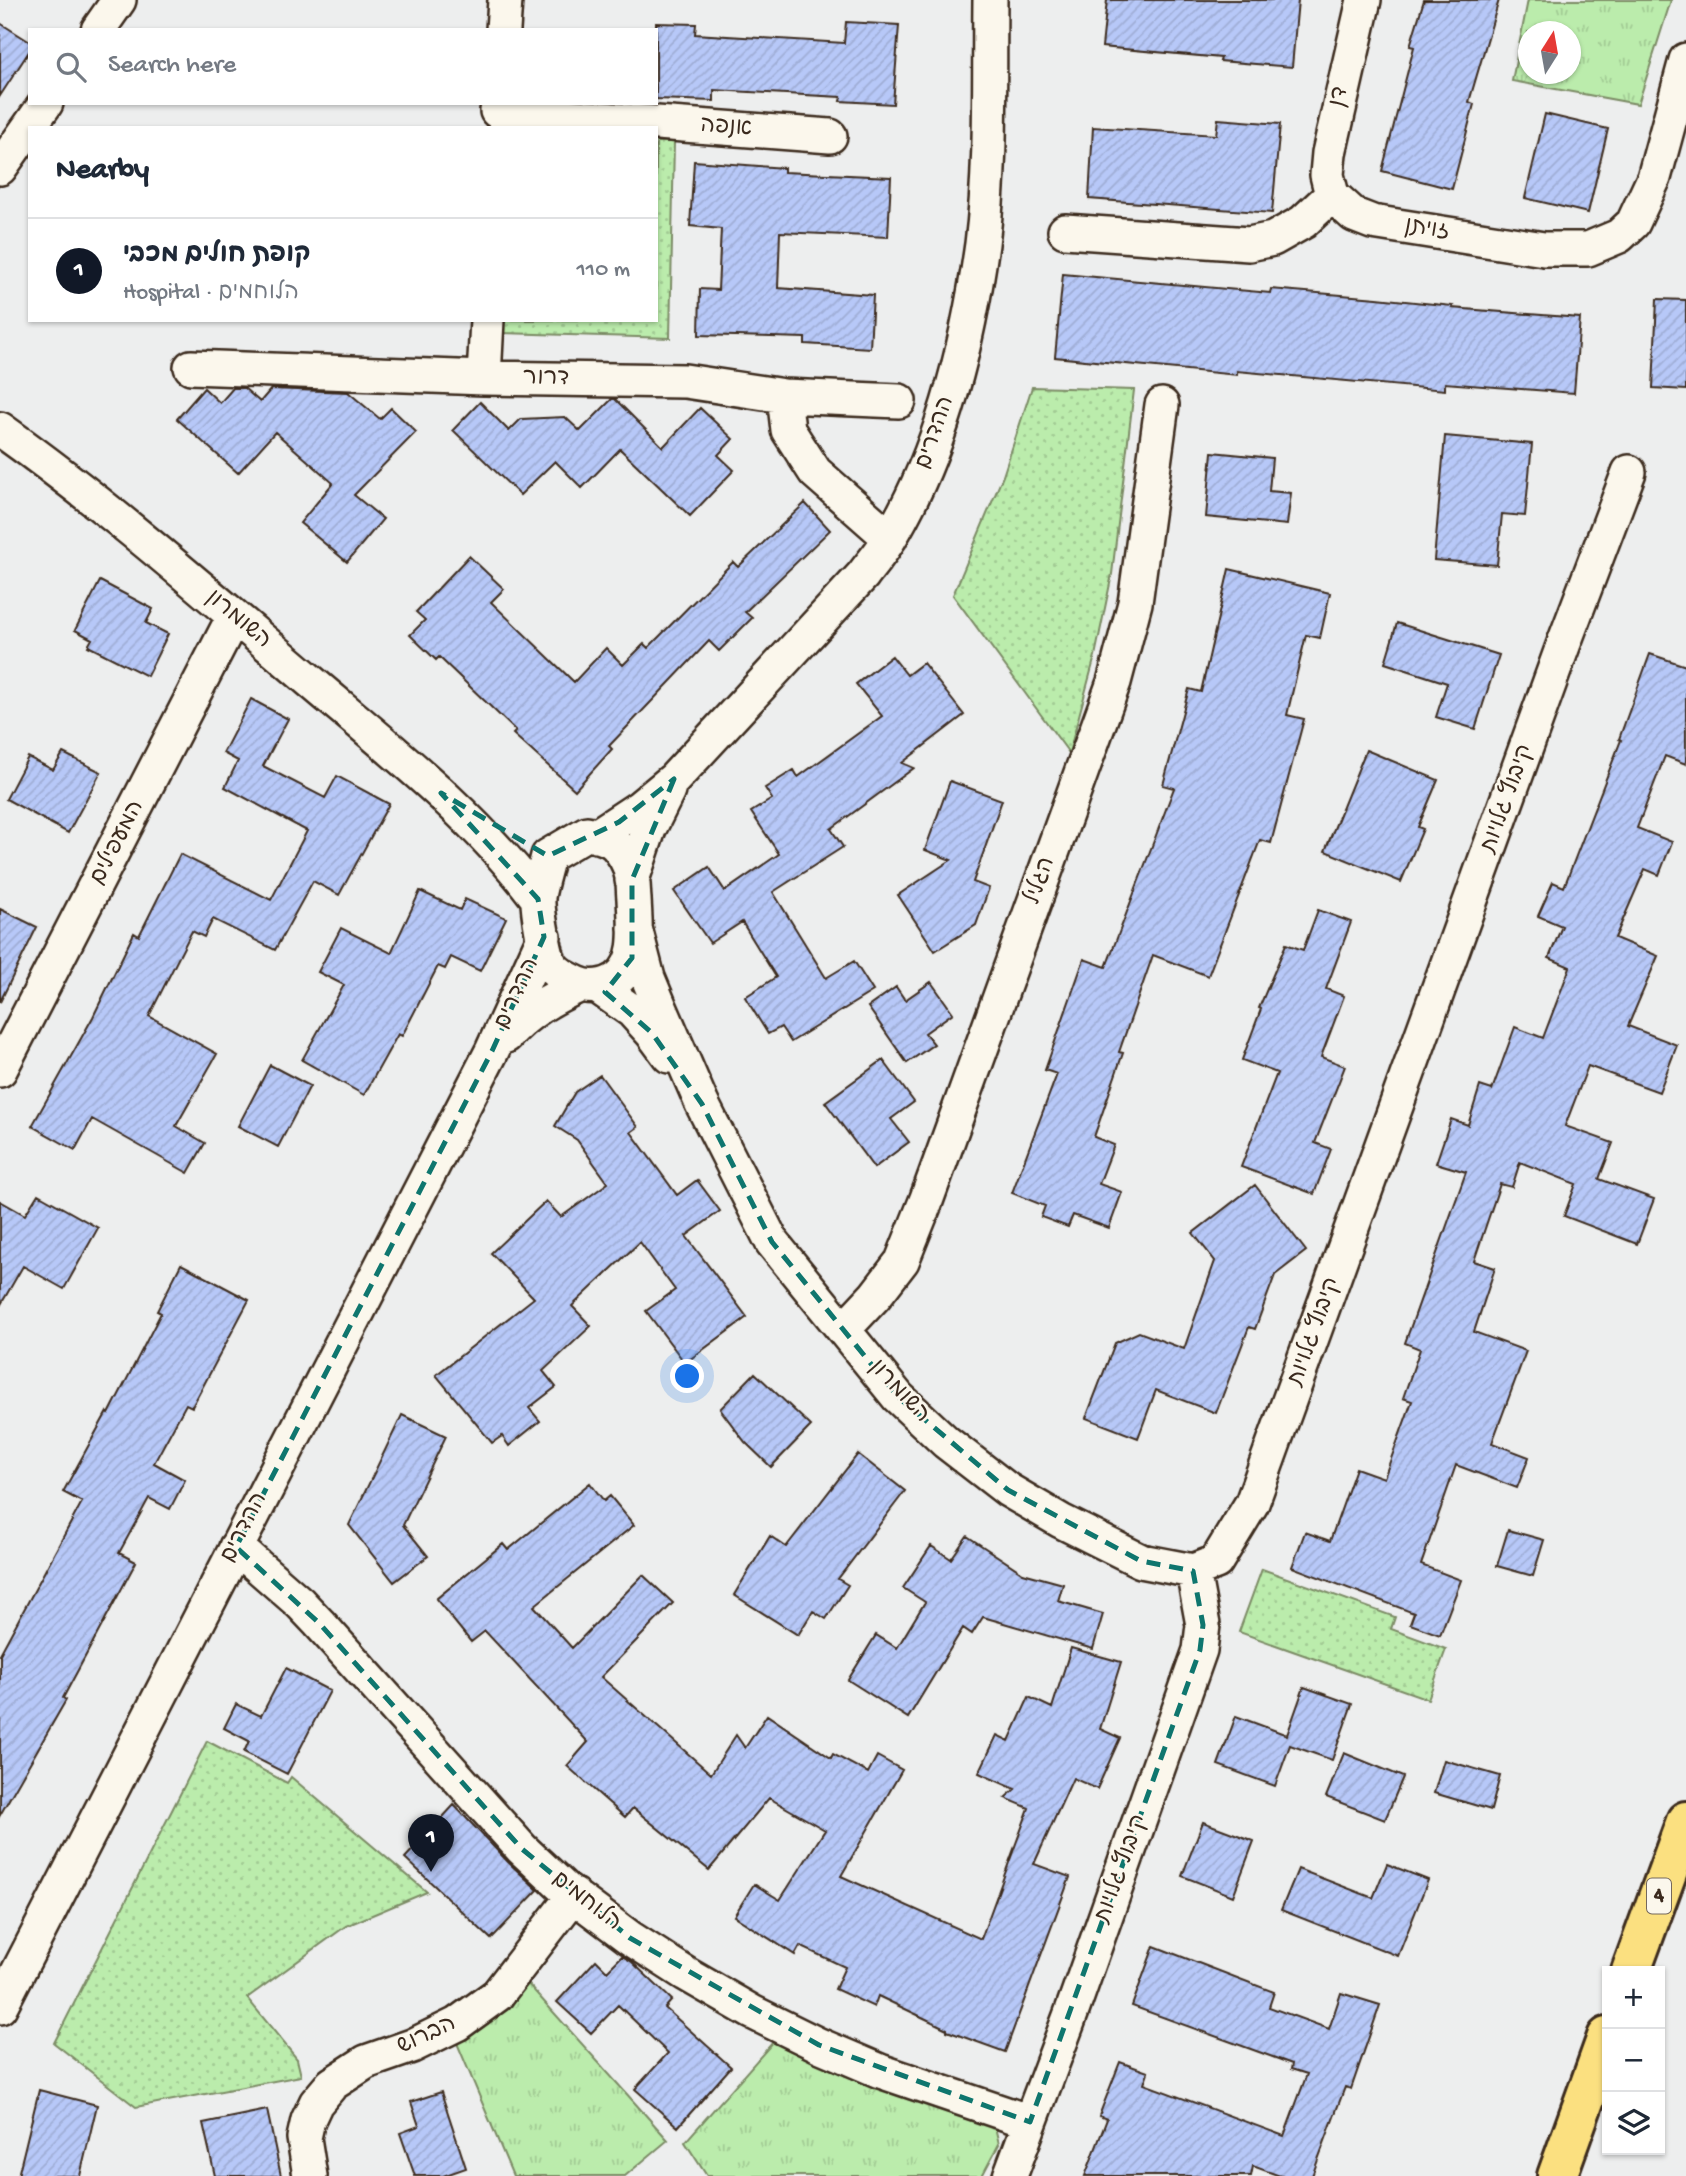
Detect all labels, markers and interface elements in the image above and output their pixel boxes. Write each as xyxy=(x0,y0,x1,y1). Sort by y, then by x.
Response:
north arrow xyxy=(1518,21,1581,84)
search box xyxy=(28,28,658,105)
icon: search xyxy=(52,48,90,86)
text: Search here xyxy=(108,51,236,82)
street label: דן xyxy=(1325,84,1355,110)
street label: אנפה xyxy=(699,113,753,143)
text: Nearby xyxy=(56,154,149,189)
street label: זויתן xyxy=(1402,213,1452,247)
text: קופת חולים מכבי xyxy=(123,241,311,272)
text: 1 xyxy=(74,257,84,284)
text: 110 m xyxy=(577,257,630,284)
text: Hospital · הלוחמים xyxy=(123,280,299,307)
street label: דרור xyxy=(523,365,569,393)
street label: ההדרים xyxy=(911,393,961,473)
street label: השומרון xyxy=(200,585,276,655)
street label: קיבוץ גלויות xyxy=(1473,741,1540,859)
street label: המעפילים xyxy=(83,795,151,890)
street label: הגליל xyxy=(1018,853,1062,908)
street label: ההדרים xyxy=(490,954,546,1034)
street label: קיבוץ גלויות xyxy=(1280,1274,1347,1392)
street label: השומרון xyxy=(863,1355,935,1429)
your location xyxy=(670,1359,704,1393)
street label: ההדרים xyxy=(216,1488,274,1568)
street label: קיבוץ גלויות xyxy=(1087,1811,1154,1929)
pin: 1 xyxy=(408,1814,454,1872)
street label: הלוחמים xyxy=(546,1866,627,1938)
road number: 4 xyxy=(1647,1878,1671,1913)
map controls xyxy=(1602,1966,1665,2155)
button: + xyxy=(1602,1966,1665,2029)
street label: הברוש xyxy=(393,2011,461,2061)
button: − xyxy=(1602,2029,1665,2092)
button: layers xyxy=(1602,2092,1665,2155)

